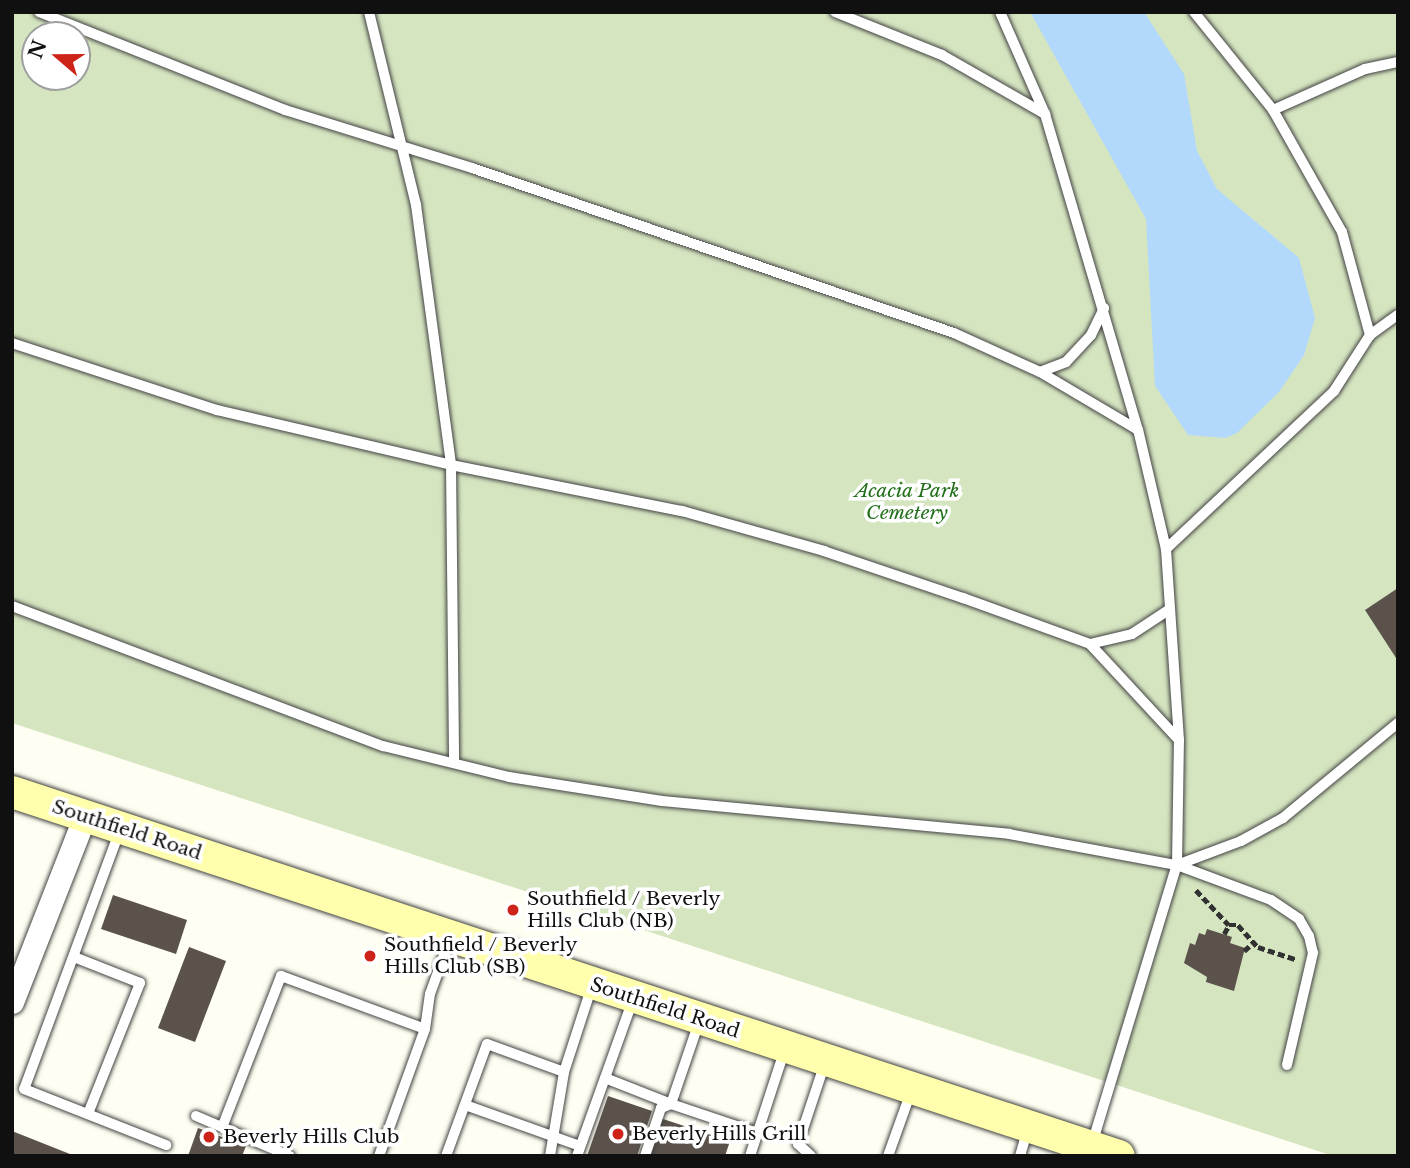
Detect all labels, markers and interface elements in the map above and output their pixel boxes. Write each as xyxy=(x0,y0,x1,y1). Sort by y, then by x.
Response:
north arrow xyxy=(21,21,91,91)
text: N xyxy=(24,37,52,62)
park label: Acacia Park Cemetery xyxy=(854,480,960,524)
street label: Southfield Road xyxy=(49,795,205,865)
place label: Southfield / Beverly Hills Club (NB) xyxy=(527,888,721,932)
marker: Southfield / Beverly Hills Club (NB) xyxy=(505,902,521,918)
place label: Southfield / Beverly Hills Club (SB) xyxy=(384,934,578,978)
marker: Southfield / Beverly Hills Club (SB) xyxy=(362,948,378,964)
street label: Southfield Road xyxy=(587,973,743,1043)
place label: Beverly Hills Grill xyxy=(632,1123,807,1145)
place label: Beverly Hills Club xyxy=(223,1126,400,1148)
marker: Beverly Hills Grill xyxy=(610,1126,626,1142)
marker: Beverly Hills Club xyxy=(201,1129,217,1145)

